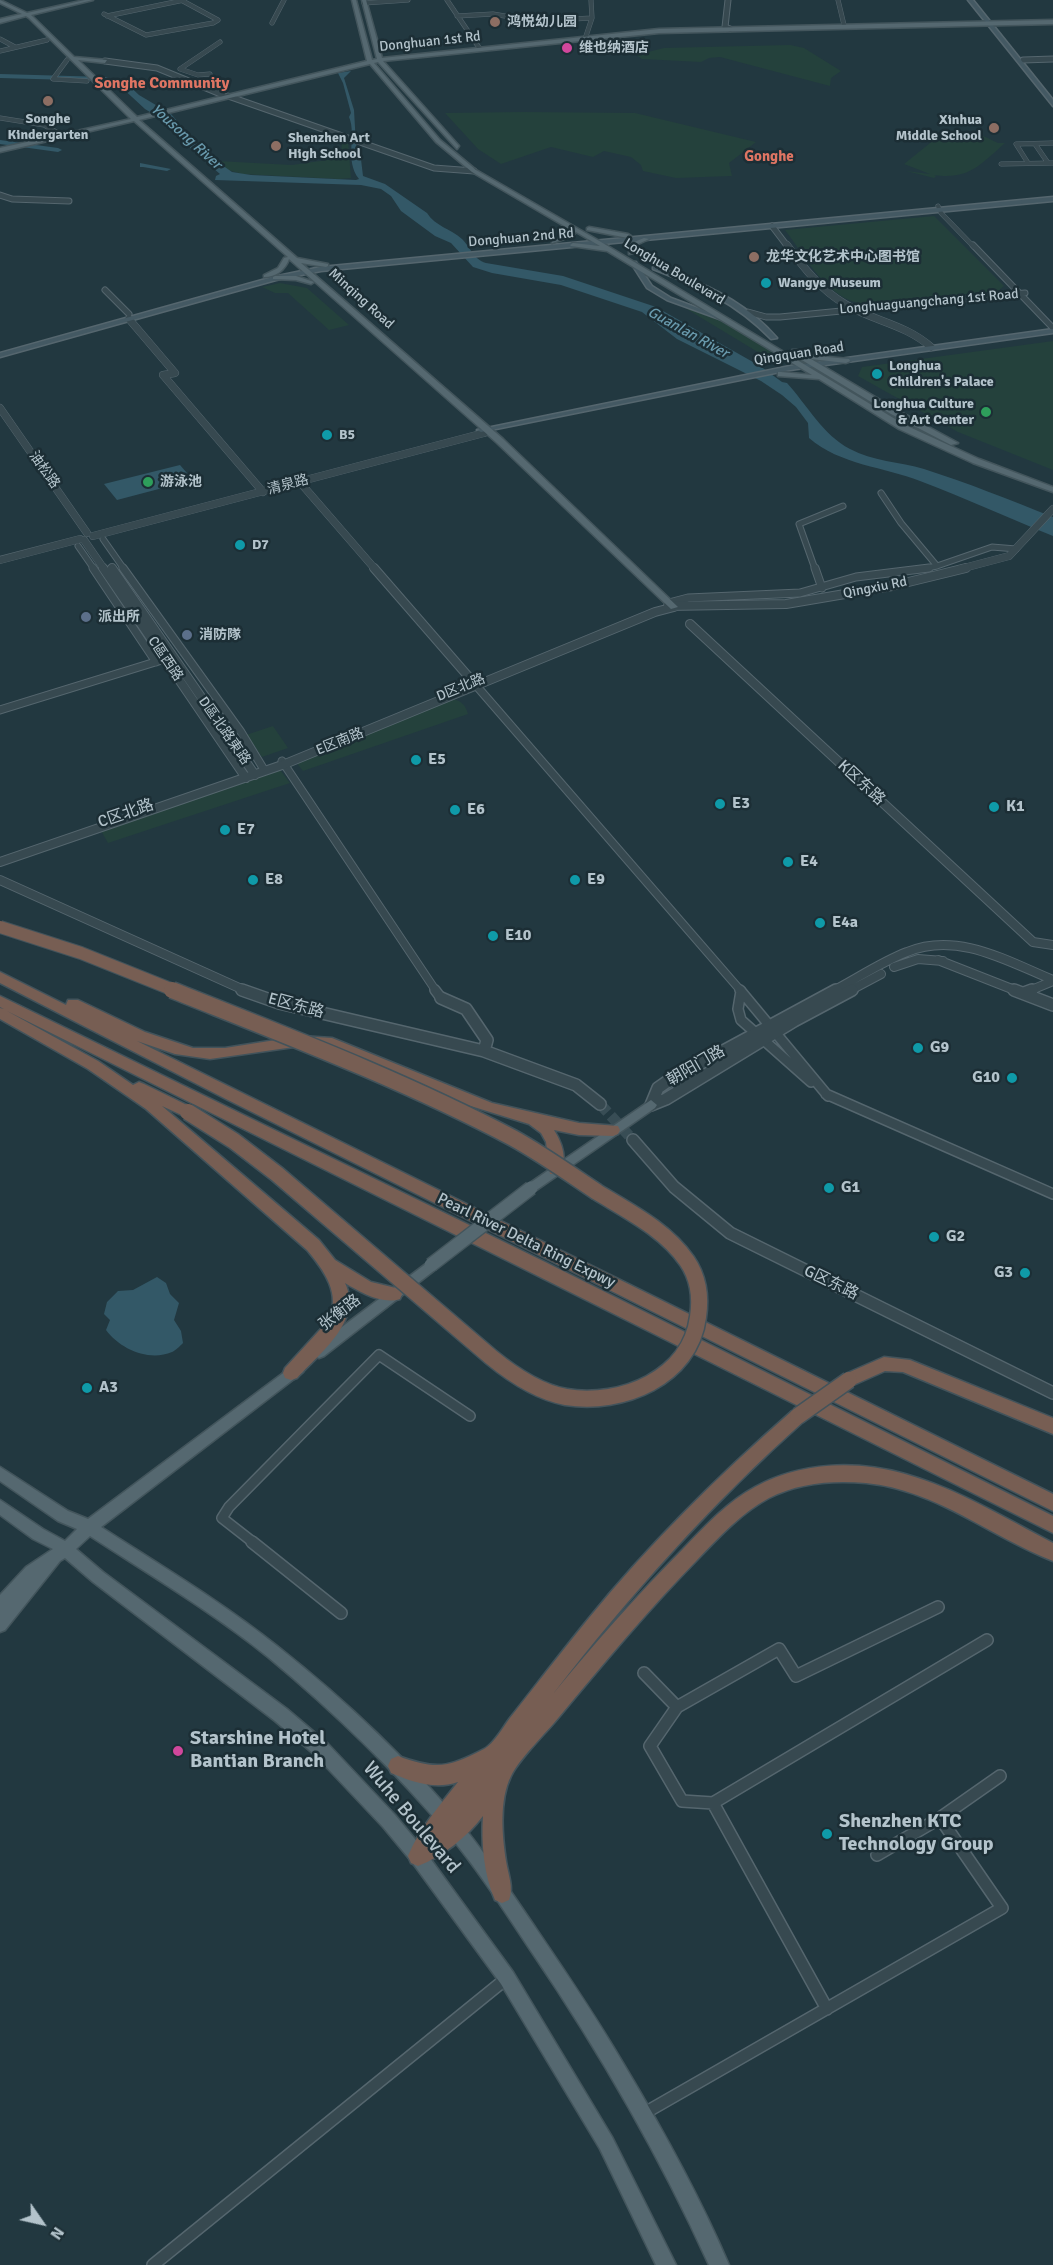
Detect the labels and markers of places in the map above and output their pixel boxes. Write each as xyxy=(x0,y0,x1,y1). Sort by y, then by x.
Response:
place label: 鸿悦幼儿园 xyxy=(507,14,577,30)
marker: 鸿悦幼儿园 xyxy=(488,15,502,29)
place label: 维也纳酒店 xyxy=(579,40,649,56)
marker: 维也纳酒店 xyxy=(560,41,574,55)
marker: Songhe Kindergarten xyxy=(41,94,55,108)
place label: Songhe Kindergarten xyxy=(8,111,88,144)
place label: Xinhua Middle School xyxy=(896,112,982,144)
marker: Xinhua Middle School xyxy=(987,121,1001,135)
place label: Shenzhen Art High School xyxy=(288,130,370,162)
marker: Shenzhen Art High School xyxy=(269,139,283,153)
place label: 龙华文化艺术中心图书馆 xyxy=(766,249,920,265)
marker: 龙华文化艺术中心图书馆 xyxy=(747,250,761,264)
place label: Wangye Museum xyxy=(778,275,881,291)
marker: Wangye Museum xyxy=(759,276,773,290)
place label: Longhua Children's Palace xyxy=(889,358,994,390)
marker: Longhua Children's Palace xyxy=(870,367,884,381)
place label: Longhua Culture & Art Center xyxy=(873,396,974,428)
marker: Longhua Culture & Art Center xyxy=(979,405,993,419)
place label: B5 xyxy=(339,427,355,443)
marker: B5 xyxy=(320,428,334,442)
place label: 游泳池 xyxy=(160,474,202,490)
marker: 游泳池 xyxy=(141,475,155,489)
place label: D7 xyxy=(252,537,269,553)
marker: D7 xyxy=(233,538,247,552)
place label: 派出所 xyxy=(98,609,140,625)
marker: 派出所 xyxy=(79,610,93,624)
place label: 消防隊 xyxy=(199,627,241,643)
marker: 消防隊 xyxy=(180,628,194,642)
place label: E5 xyxy=(428,750,446,770)
marker: E5 xyxy=(409,753,423,767)
place label: E3 xyxy=(732,794,750,814)
marker: E3 xyxy=(713,797,727,811)
place label: K1 xyxy=(1006,797,1025,817)
place label: E6 xyxy=(467,800,485,820)
marker: K1 xyxy=(987,800,1001,814)
marker: E6 xyxy=(448,803,462,817)
place label: E7 xyxy=(237,820,255,840)
marker: E7 xyxy=(218,823,232,837)
place label: E4 xyxy=(800,852,818,872)
marker: E4 xyxy=(781,855,795,869)
place label: E8 xyxy=(265,870,283,890)
place label: E9 xyxy=(587,870,605,890)
marker: E8 xyxy=(246,873,260,887)
marker: E9 xyxy=(568,873,582,887)
place label: E4a xyxy=(832,913,858,933)
marker: E4a xyxy=(813,916,827,930)
place label: E10 xyxy=(505,926,531,946)
marker: E10 xyxy=(486,929,500,943)
place label: G9 xyxy=(930,1038,949,1058)
marker: G9 xyxy=(911,1041,925,1055)
place label: G10 xyxy=(972,1068,1000,1088)
marker: G10 xyxy=(1005,1071,1019,1085)
place label: G1 xyxy=(841,1178,860,1198)
marker: G1 xyxy=(822,1181,836,1195)
place label: G2 xyxy=(946,1227,965,1247)
marker: G2 xyxy=(927,1230,941,1244)
place label: G3 xyxy=(994,1263,1013,1283)
marker: G3 xyxy=(1018,1266,1032,1280)
place label: A3 xyxy=(99,1378,118,1398)
marker: A3 xyxy=(80,1381,94,1395)
place label: Starshine Hotel Bantian Branch xyxy=(190,1727,325,1774)
marker: Starshine Hotel Bantian Branch xyxy=(171,1744,185,1758)
place label: Shenzhen KTC Technology Group xyxy=(839,1810,994,1857)
marker: Shenzhen KTC Technology Group xyxy=(820,1827,834,1841)

